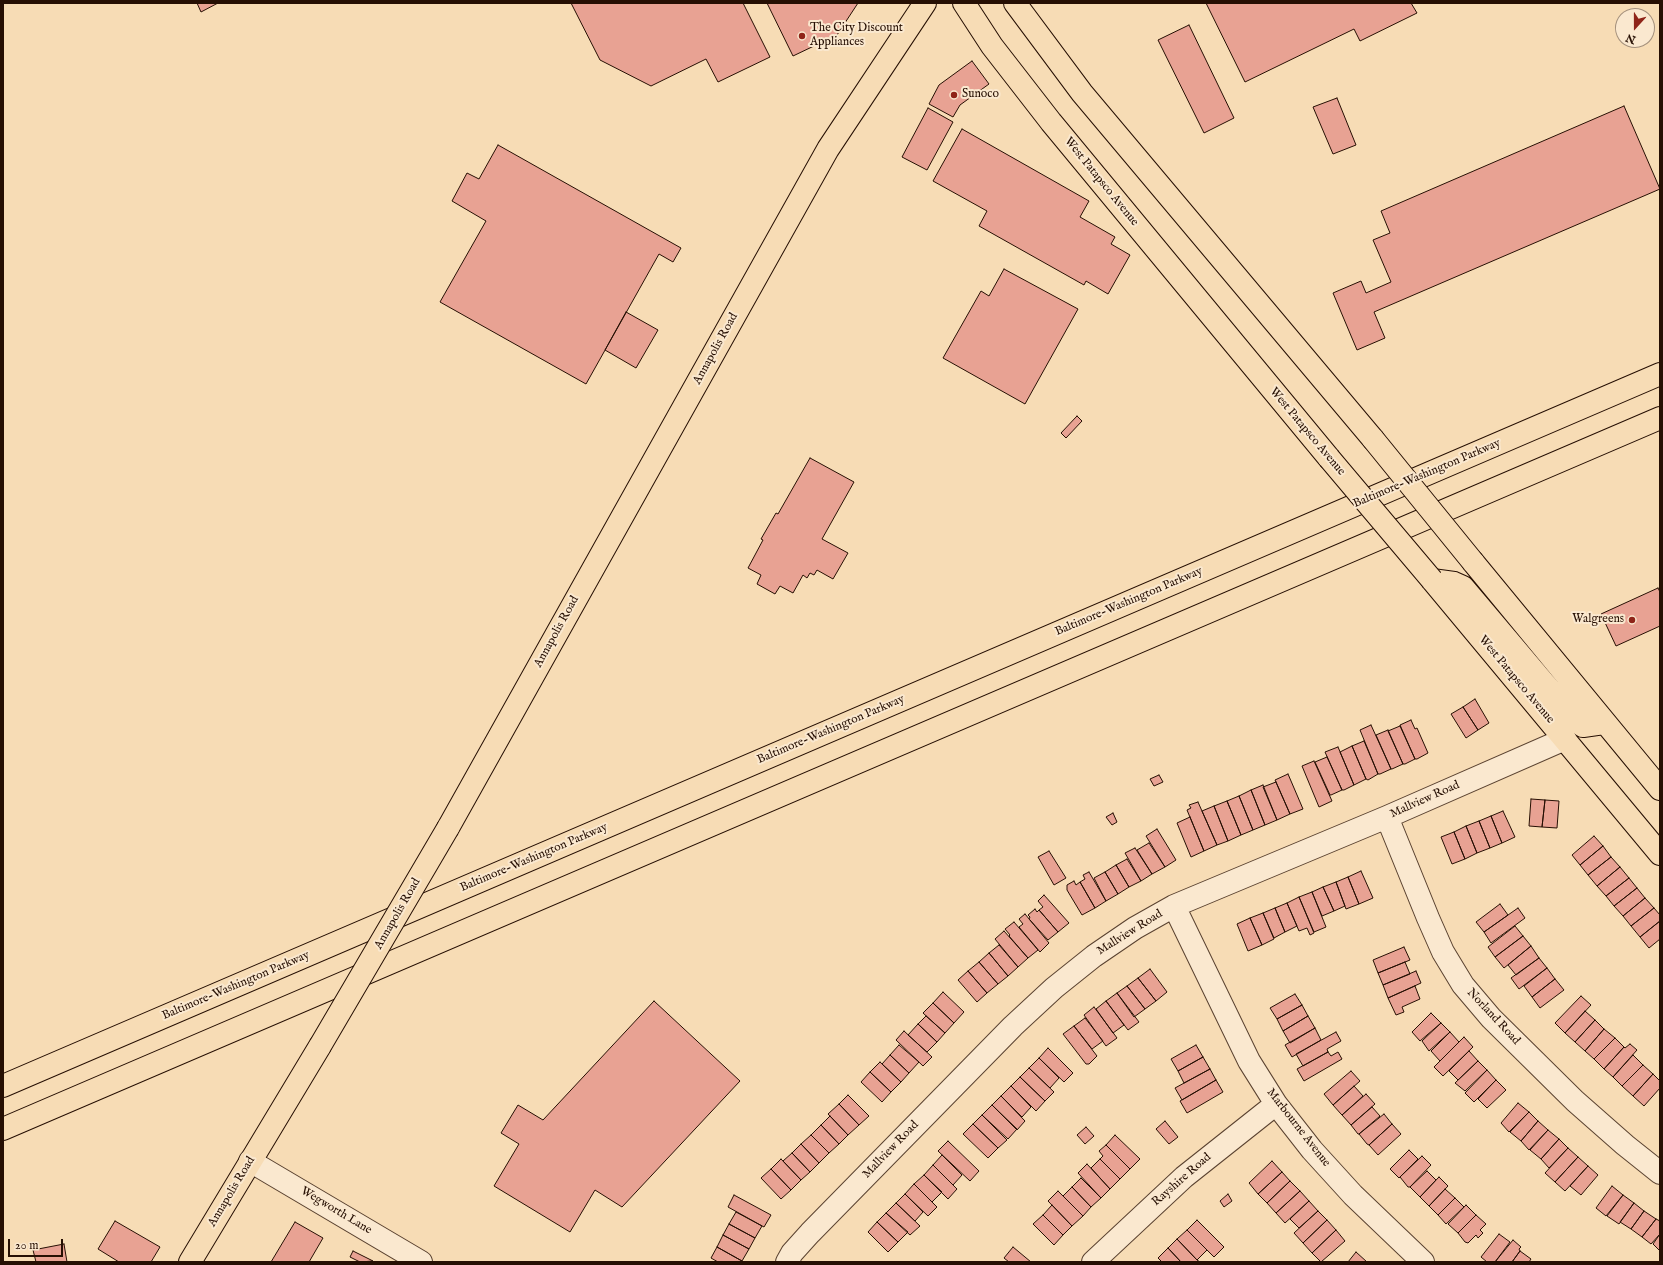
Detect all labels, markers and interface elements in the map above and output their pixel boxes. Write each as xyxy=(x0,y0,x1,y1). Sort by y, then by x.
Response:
north arrow xyxy=(1615,8,1655,48)
place label: The City Discount Appliances xyxy=(810,22,903,50)
text: N xyxy=(1624,30,1638,47)
marker: The City Discount Appliances xyxy=(797,31,807,41)
place label: Sunoco xyxy=(962,88,999,102)
marker: Sunoco xyxy=(949,90,959,100)
street label: West Patapsco Avenue xyxy=(1061,135,1141,229)
street label: Annapolis Road xyxy=(690,311,742,387)
street label: West Patapsco Avenue xyxy=(1266,385,1348,479)
street label: Baltimore-Washington Parkway xyxy=(1351,436,1503,512)
street label: Baltimore-Washington Parkway xyxy=(1053,564,1205,640)
street label: Annapolis Road xyxy=(531,594,583,670)
place label: Walgreens xyxy=(1572,613,1624,627)
marker: Walgreens xyxy=(1627,615,1637,625)
street label: West Patapsco Avenue xyxy=(1475,633,1557,727)
street label: Baltimore-Washington Parkway xyxy=(755,692,907,768)
street label: Mallview Road xyxy=(1388,778,1462,822)
street label: Baltimore-Washington Parkway xyxy=(458,820,610,896)
street label: Annapolis Road xyxy=(372,876,424,952)
street label: Mallview Road xyxy=(1095,907,1165,959)
street label: Baltimore-Washington Parkway xyxy=(160,948,312,1024)
street label: Norland Road xyxy=(1463,986,1523,1048)
street label: Marbourne Avenue xyxy=(1263,1086,1333,1170)
street label: Mallview Road xyxy=(860,1118,922,1182)
street label: Rayshire Road xyxy=(1150,1150,1214,1210)
street label: Annapolis Road xyxy=(205,1154,259,1230)
street label: Wegworth Lane xyxy=(298,1184,374,1238)
scale bar xyxy=(10,1231,65,1257)
text: 20 m xyxy=(15,1238,38,1253)

